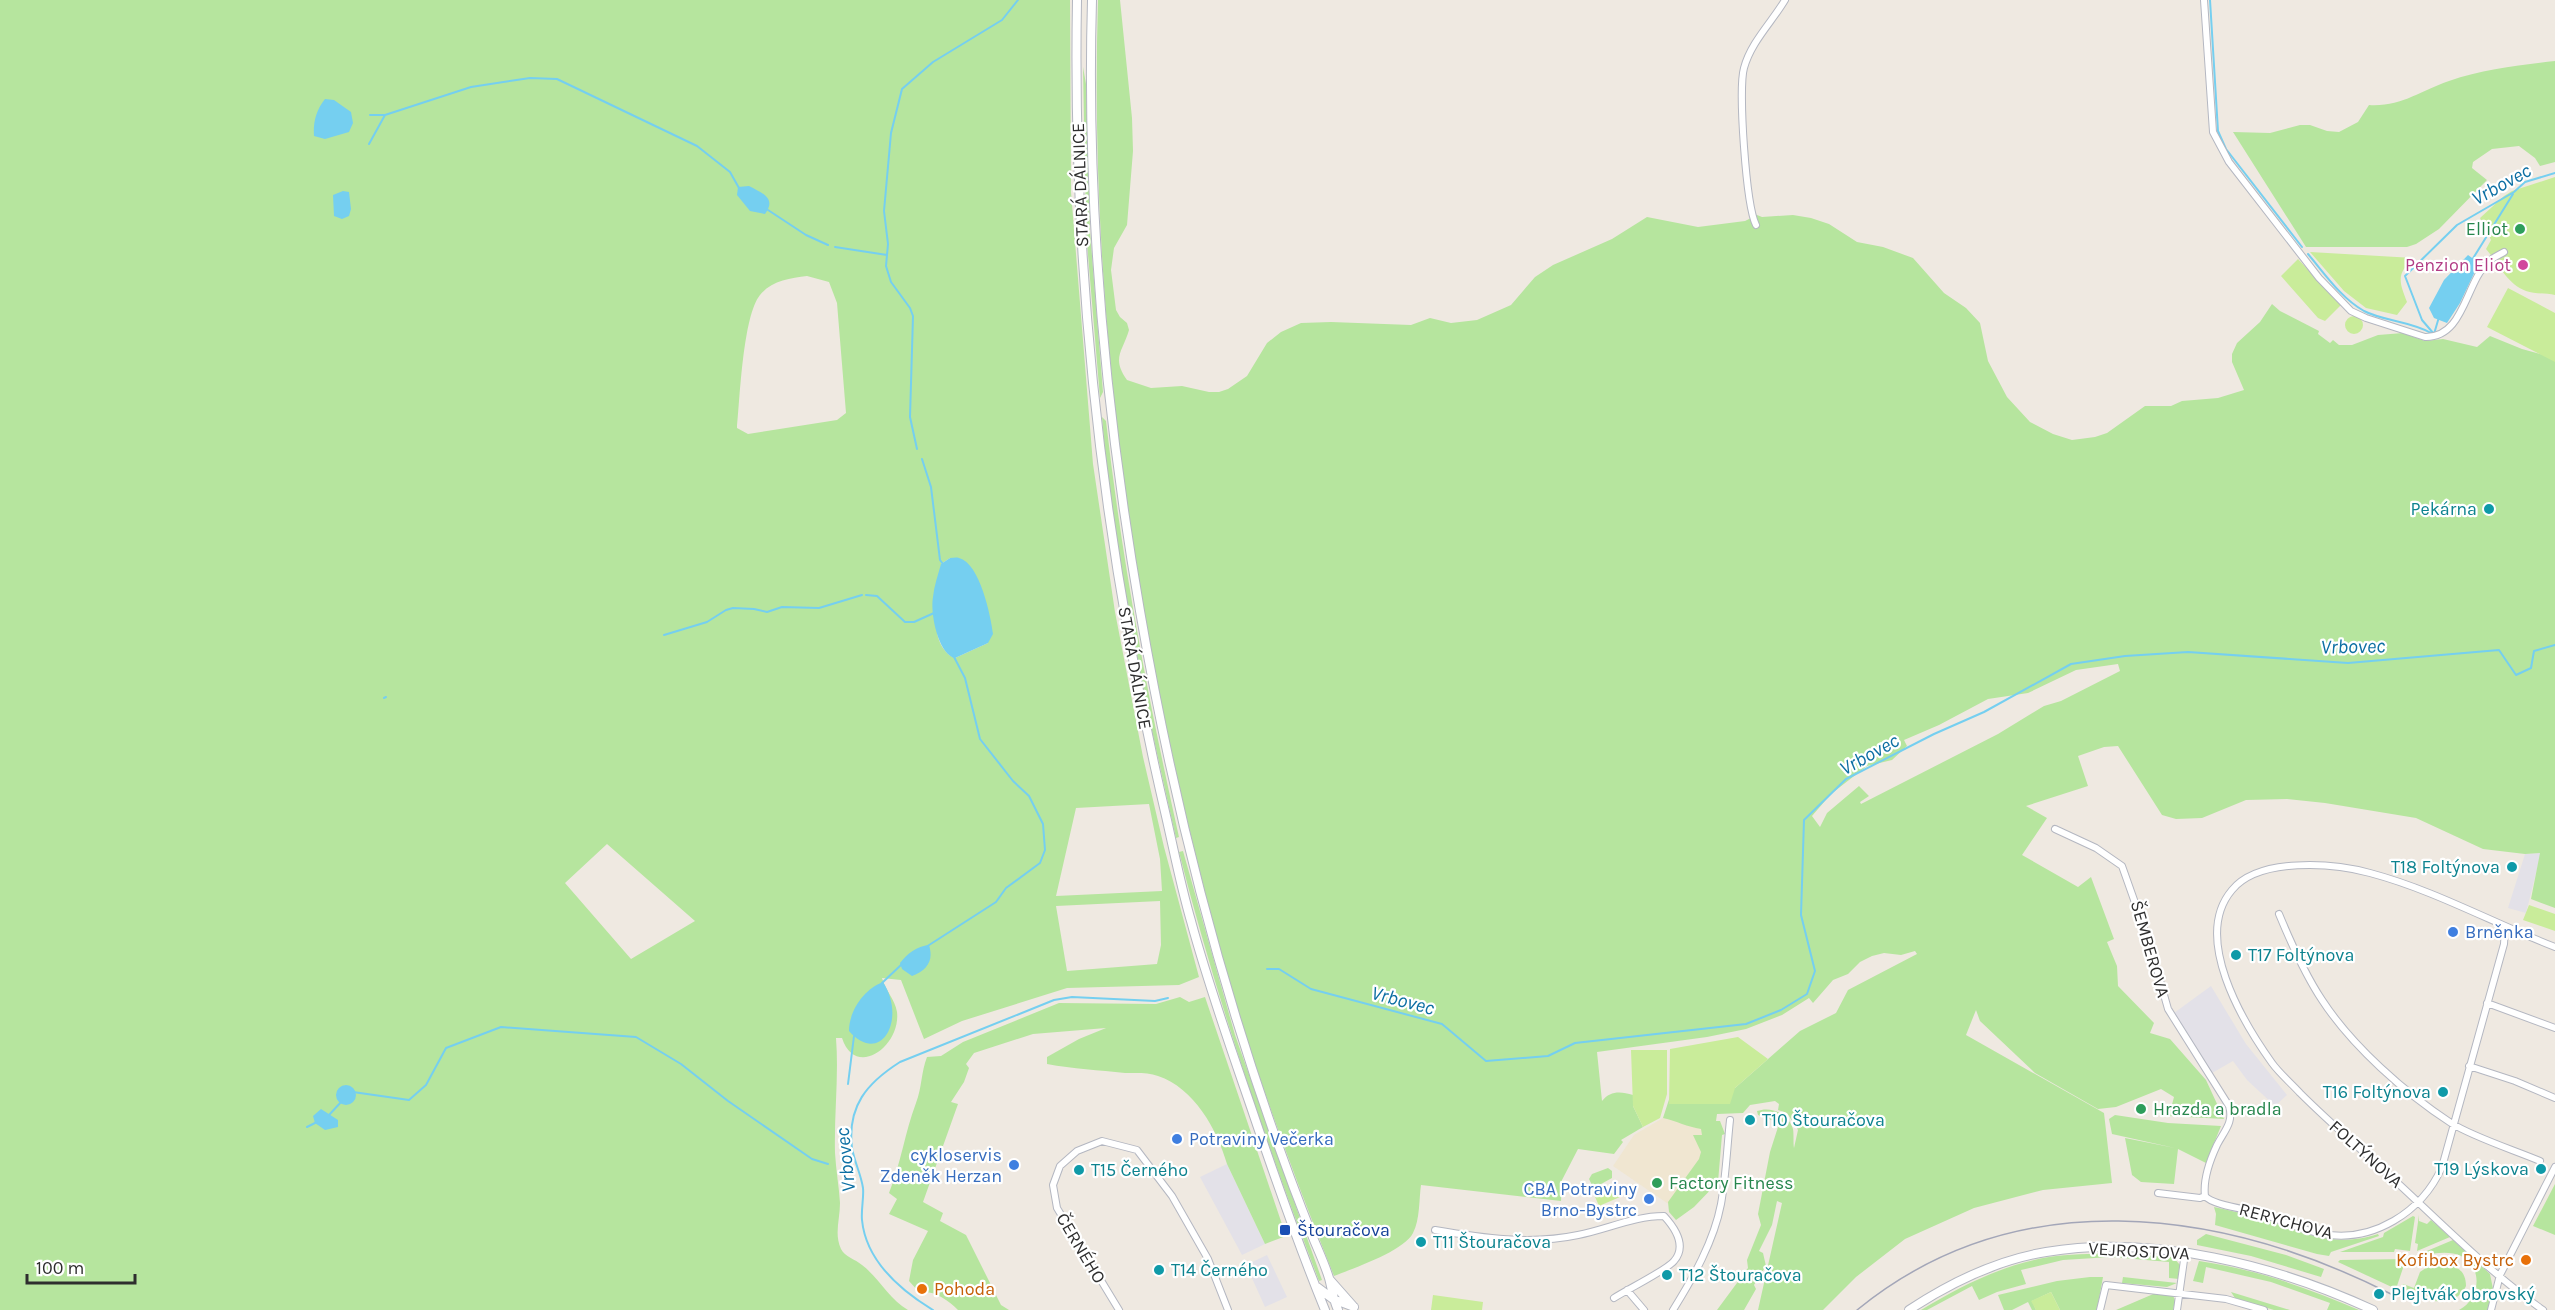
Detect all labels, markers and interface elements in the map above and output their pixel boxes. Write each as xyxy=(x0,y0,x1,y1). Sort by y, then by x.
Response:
street label: STARÁ DÁLNICE xyxy=(1066,123,1093,248)
water label: Vrbovec xyxy=(2467,159,2535,210)
place label: Elliot xyxy=(2466,218,2508,240)
marker: Elliot xyxy=(2513,222,2527,236)
place label: Penzion Eliot xyxy=(2405,254,2511,276)
marker: Penzion Eliot xyxy=(2516,258,2530,272)
place label: Pekárna xyxy=(2410,498,2477,520)
marker: Pekárna xyxy=(2482,502,2496,516)
street label: STARÁ DÁLNICE xyxy=(1113,605,1158,731)
water label: Vrbovec xyxy=(2321,634,2386,659)
water label: Vrbovec xyxy=(1835,729,1903,780)
place label: T18 Foltýnova xyxy=(2391,856,2500,878)
marker: T18 Foltýnova xyxy=(2505,860,2519,874)
street label: ŠEMBEROVA xyxy=(2126,898,2174,1000)
place label: Brněnka xyxy=(2465,921,2534,943)
marker: Brněnka xyxy=(2446,925,2460,939)
place label: T17 Foltýnova xyxy=(2248,944,2354,966)
marker: T17 Foltýnova xyxy=(2229,948,2243,962)
water label: Vrbovec xyxy=(1369,981,1437,1020)
place label: T16 Foltýnova xyxy=(2323,1081,2431,1103)
marker: T16 Foltýnova xyxy=(2436,1085,2450,1099)
place label: Hrazda a bradla xyxy=(2153,1098,2282,1120)
marker: Hrazda a bradla xyxy=(2134,1102,2148,1116)
place label: T10 Štouračova xyxy=(1762,1109,1885,1131)
marker: T10 Štouračova xyxy=(1743,1113,1757,1127)
street label: FOLTÝNOVA xyxy=(2325,1115,2408,1193)
water label: Vrbovec xyxy=(831,1127,860,1193)
place label: Potraviny Večerka xyxy=(1189,1128,1334,1150)
marker: Potraviny Večerka xyxy=(1170,1132,1184,1146)
place label: cykloservis Zdeněk Herzan xyxy=(880,1144,1002,1187)
marker: cykloservis Zdeněk Herzan xyxy=(1007,1158,1021,1172)
place label: T19 Lýskova xyxy=(2434,1158,2529,1180)
place label: T15 Černého xyxy=(1091,1159,1188,1181)
marker: T19 Lýskova xyxy=(2534,1162,2548,1176)
marker: T15 Černého xyxy=(1072,1163,1086,1177)
place label: Factory Fitness xyxy=(1669,1172,1794,1194)
marker: Factory Fitness xyxy=(1650,1176,1664,1190)
place label: CBA Potraviny Brno-Bystrc xyxy=(1524,1178,1638,1221)
marker: CBA Potraviny Brno-Bystrc xyxy=(1642,1192,1656,1206)
street label: RERYCHOVA xyxy=(2237,1198,2335,1244)
street label: ČERNÉHO xyxy=(1051,1208,1111,1287)
place label: Štouračova xyxy=(1297,1219,1390,1241)
marker: Štouračova xyxy=(1278,1223,1292,1237)
place label: T11 Štouračova xyxy=(1433,1231,1551,1253)
marker: T11 Štouračova xyxy=(1414,1235,1428,1249)
street label: VEJROSTOVA xyxy=(2088,1237,2190,1265)
scale bar xyxy=(27,1247,135,1285)
place label: Kofibox Bystrc xyxy=(2396,1249,2514,1271)
marker: Kofibox Bystrc xyxy=(2519,1253,2533,1267)
text: 100 m xyxy=(36,1257,84,1279)
place label: T14 Černého xyxy=(1171,1259,1268,1281)
marker: T14 Černého xyxy=(1152,1263,1166,1277)
place label: T12 Štouračova xyxy=(1679,1264,1802,1286)
marker: T12 Štouračova xyxy=(1660,1268,1674,1282)
place label: Pohoda xyxy=(934,1278,995,1300)
marker: Pohoda xyxy=(915,1282,929,1296)
place label: Plejtvák obrovský xyxy=(2391,1283,2536,1305)
marker: Plejtvák obrovský xyxy=(2372,1287,2386,1301)

